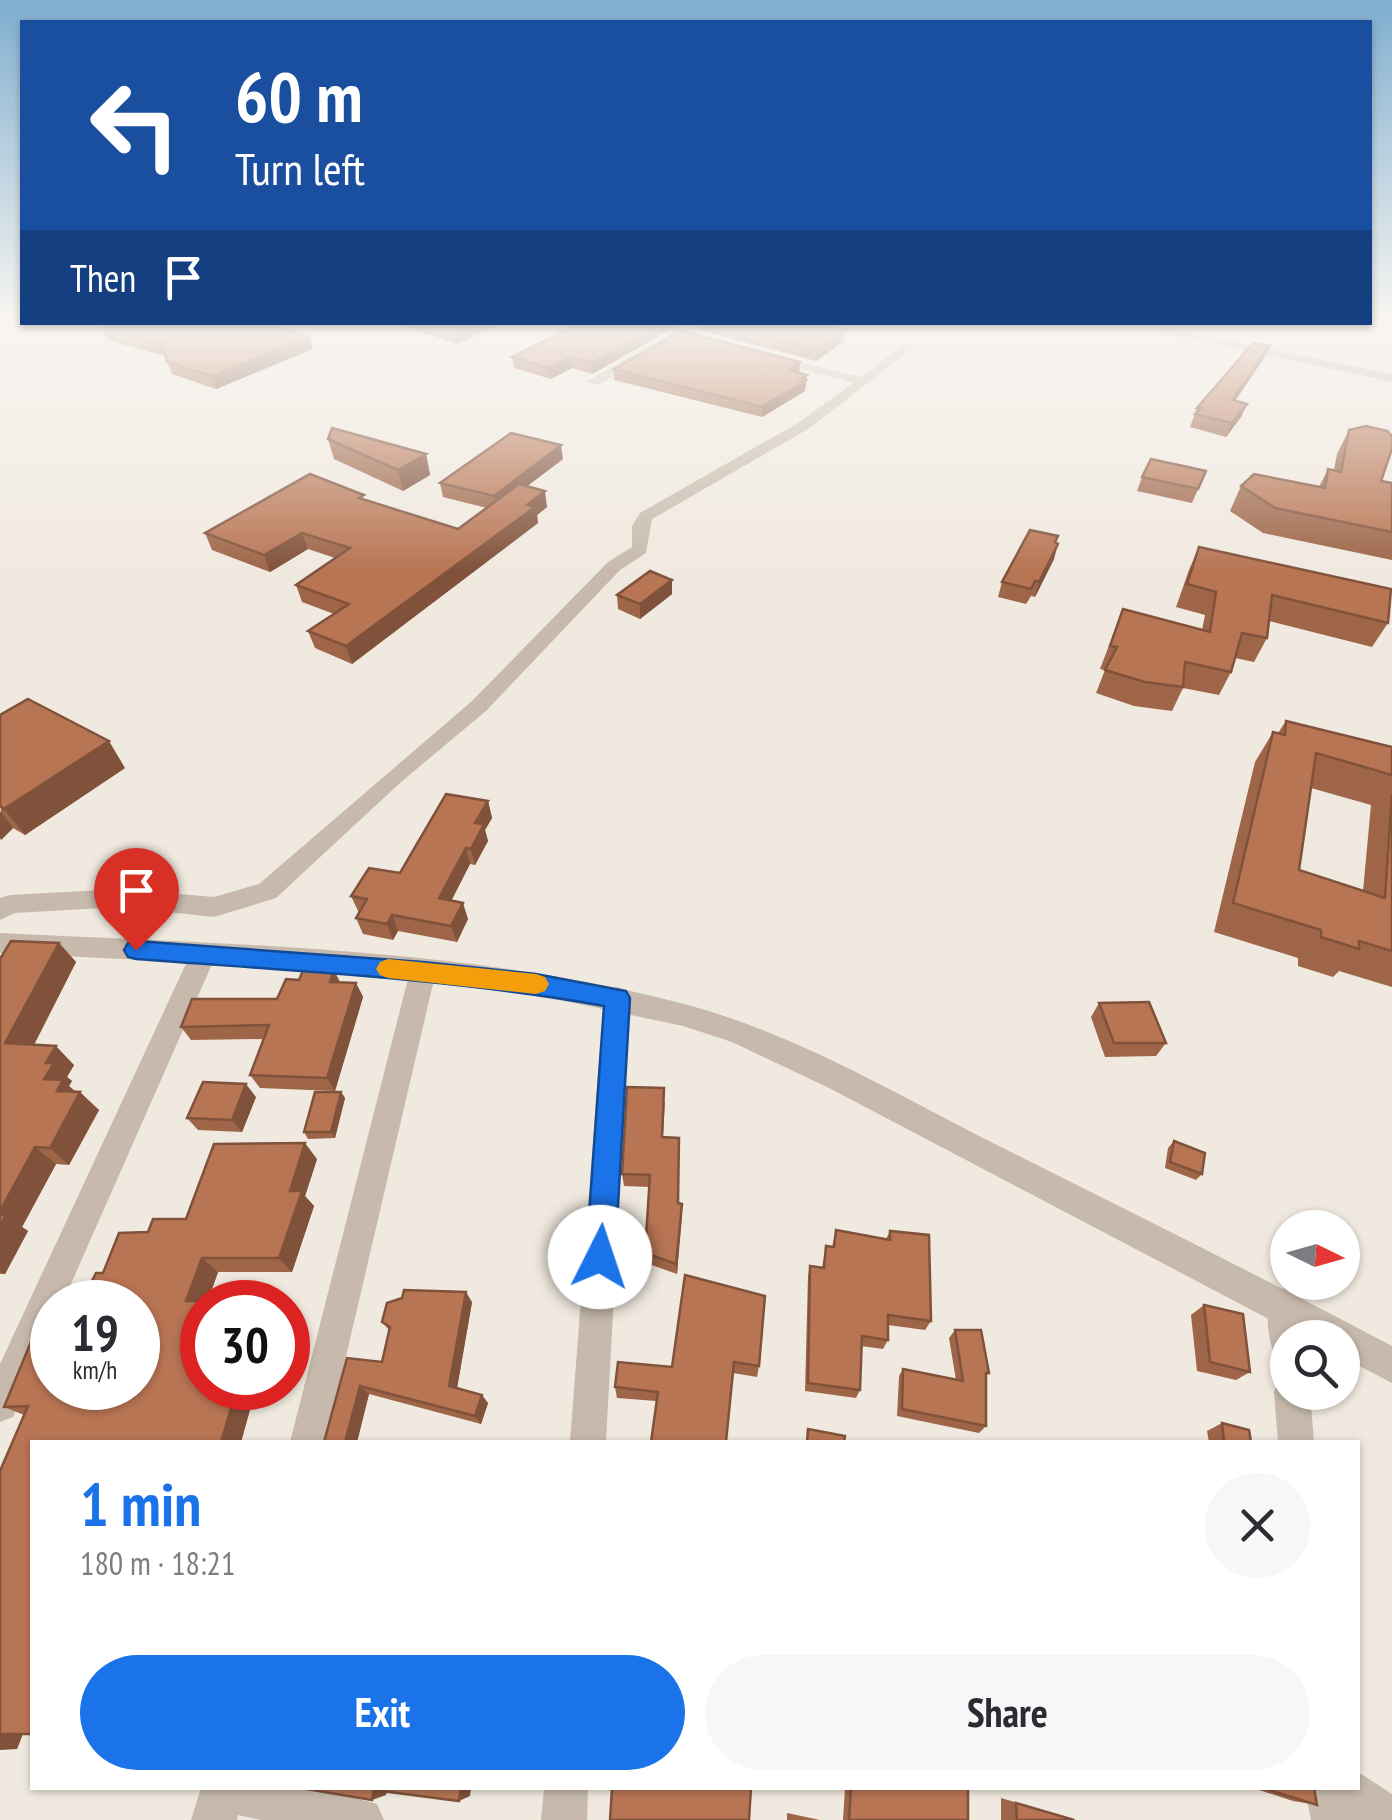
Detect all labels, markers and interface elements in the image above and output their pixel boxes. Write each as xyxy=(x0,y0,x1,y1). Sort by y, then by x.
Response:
text: 60 m xyxy=(235,51,363,141)
icon: left xyxy=(70,60,200,190)
text: Turn left xyxy=(235,139,365,197)
icon: arrive xyxy=(156,250,211,305)
text: Then xyxy=(70,253,136,302)
pin xyxy=(94,848,179,951)
icon: arrive xyxy=(109,863,164,918)
position arrow xyxy=(548,1205,652,1309)
north arrow xyxy=(1270,1210,1360,1300)
map controls xyxy=(1270,1210,1360,1410)
speed limit sign: 30 xyxy=(180,1280,310,1410)
text: 19 xyxy=(71,1300,119,1365)
button: search xyxy=(1270,1320,1360,1410)
text: km/h xyxy=(73,1354,117,1386)
text: 1 min xyxy=(80,1465,201,1543)
button: close xyxy=(1205,1473,1310,1578)
text: 180 m · 18:21 xyxy=(80,1542,235,1584)
button: Exit xyxy=(80,1655,685,1770)
button: Share xyxy=(705,1655,1310,1770)

